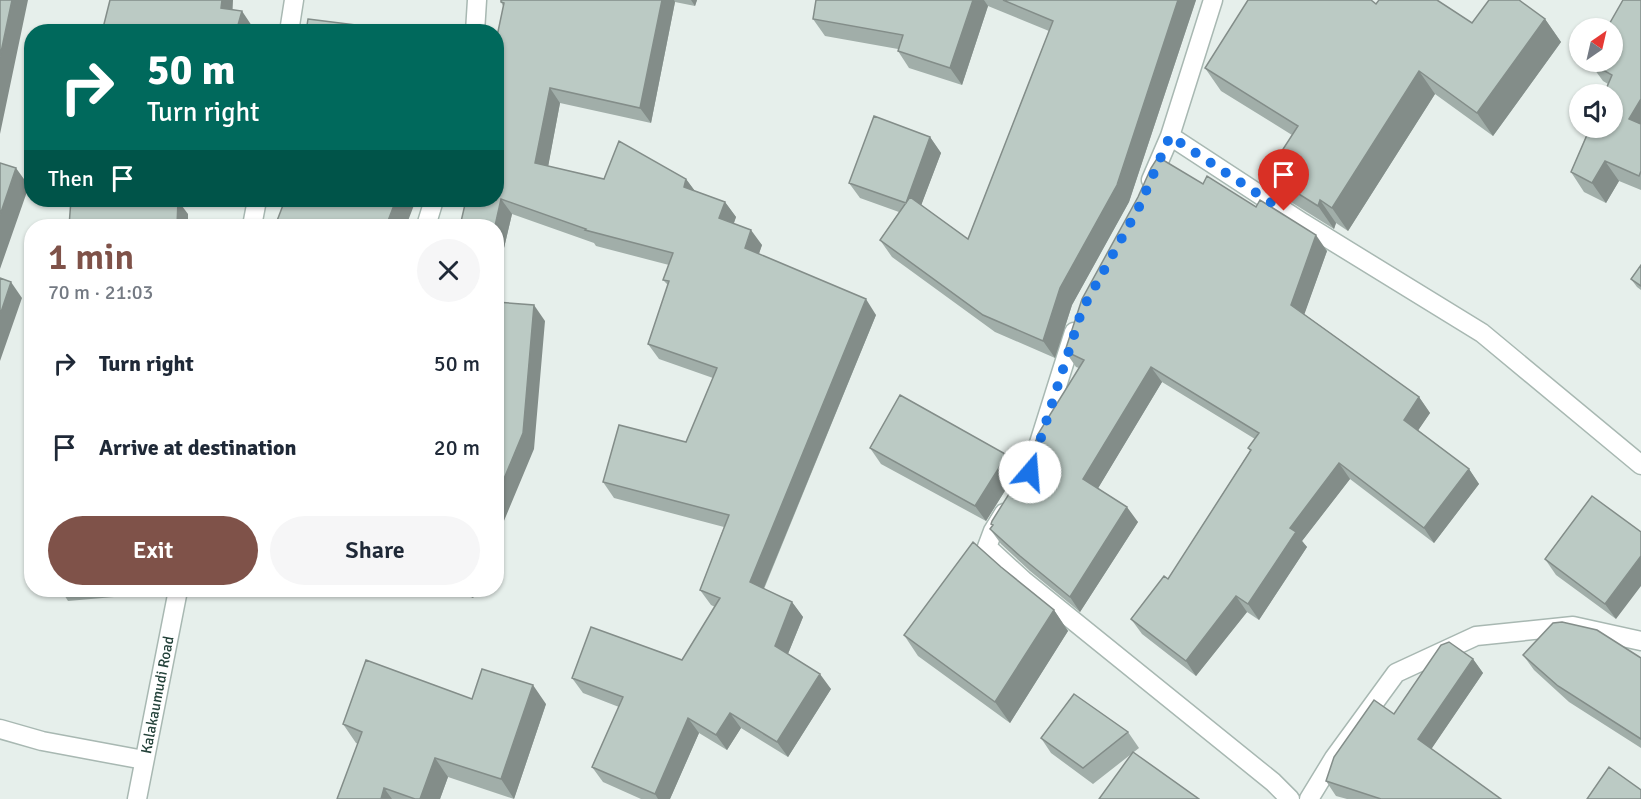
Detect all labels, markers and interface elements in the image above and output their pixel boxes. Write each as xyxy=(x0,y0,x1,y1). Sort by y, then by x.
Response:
north arrow xyxy=(1569,18,1623,72)
map controls xyxy=(1569,18,1623,138)
text: 50 m xyxy=(147,45,236,96)
icon: right xyxy=(48,48,126,126)
button: sound xyxy=(1569,84,1623,138)
text: Turn right xyxy=(147,96,260,129)
pin xyxy=(1258,149,1309,211)
icon: arrive xyxy=(1267,158,1300,191)
icon: arrive xyxy=(106,162,139,195)
text: Then xyxy=(48,165,94,192)
text: 1 min xyxy=(48,235,134,280)
button: close xyxy=(417,239,480,302)
text: 70 m · 21:03 xyxy=(48,280,153,305)
icon: right xyxy=(48,347,81,380)
text: Turn right xyxy=(99,350,194,377)
text: 50 m xyxy=(434,350,480,377)
icon: arrive xyxy=(48,431,81,464)
text: Arrive at destination xyxy=(99,434,296,461)
text: 20 m xyxy=(434,434,480,461)
position arrow xyxy=(998,440,1062,504)
button: Exit xyxy=(48,516,258,585)
button: Share xyxy=(270,516,480,585)
street label: Kalakaumudi Road xyxy=(137,635,178,755)

